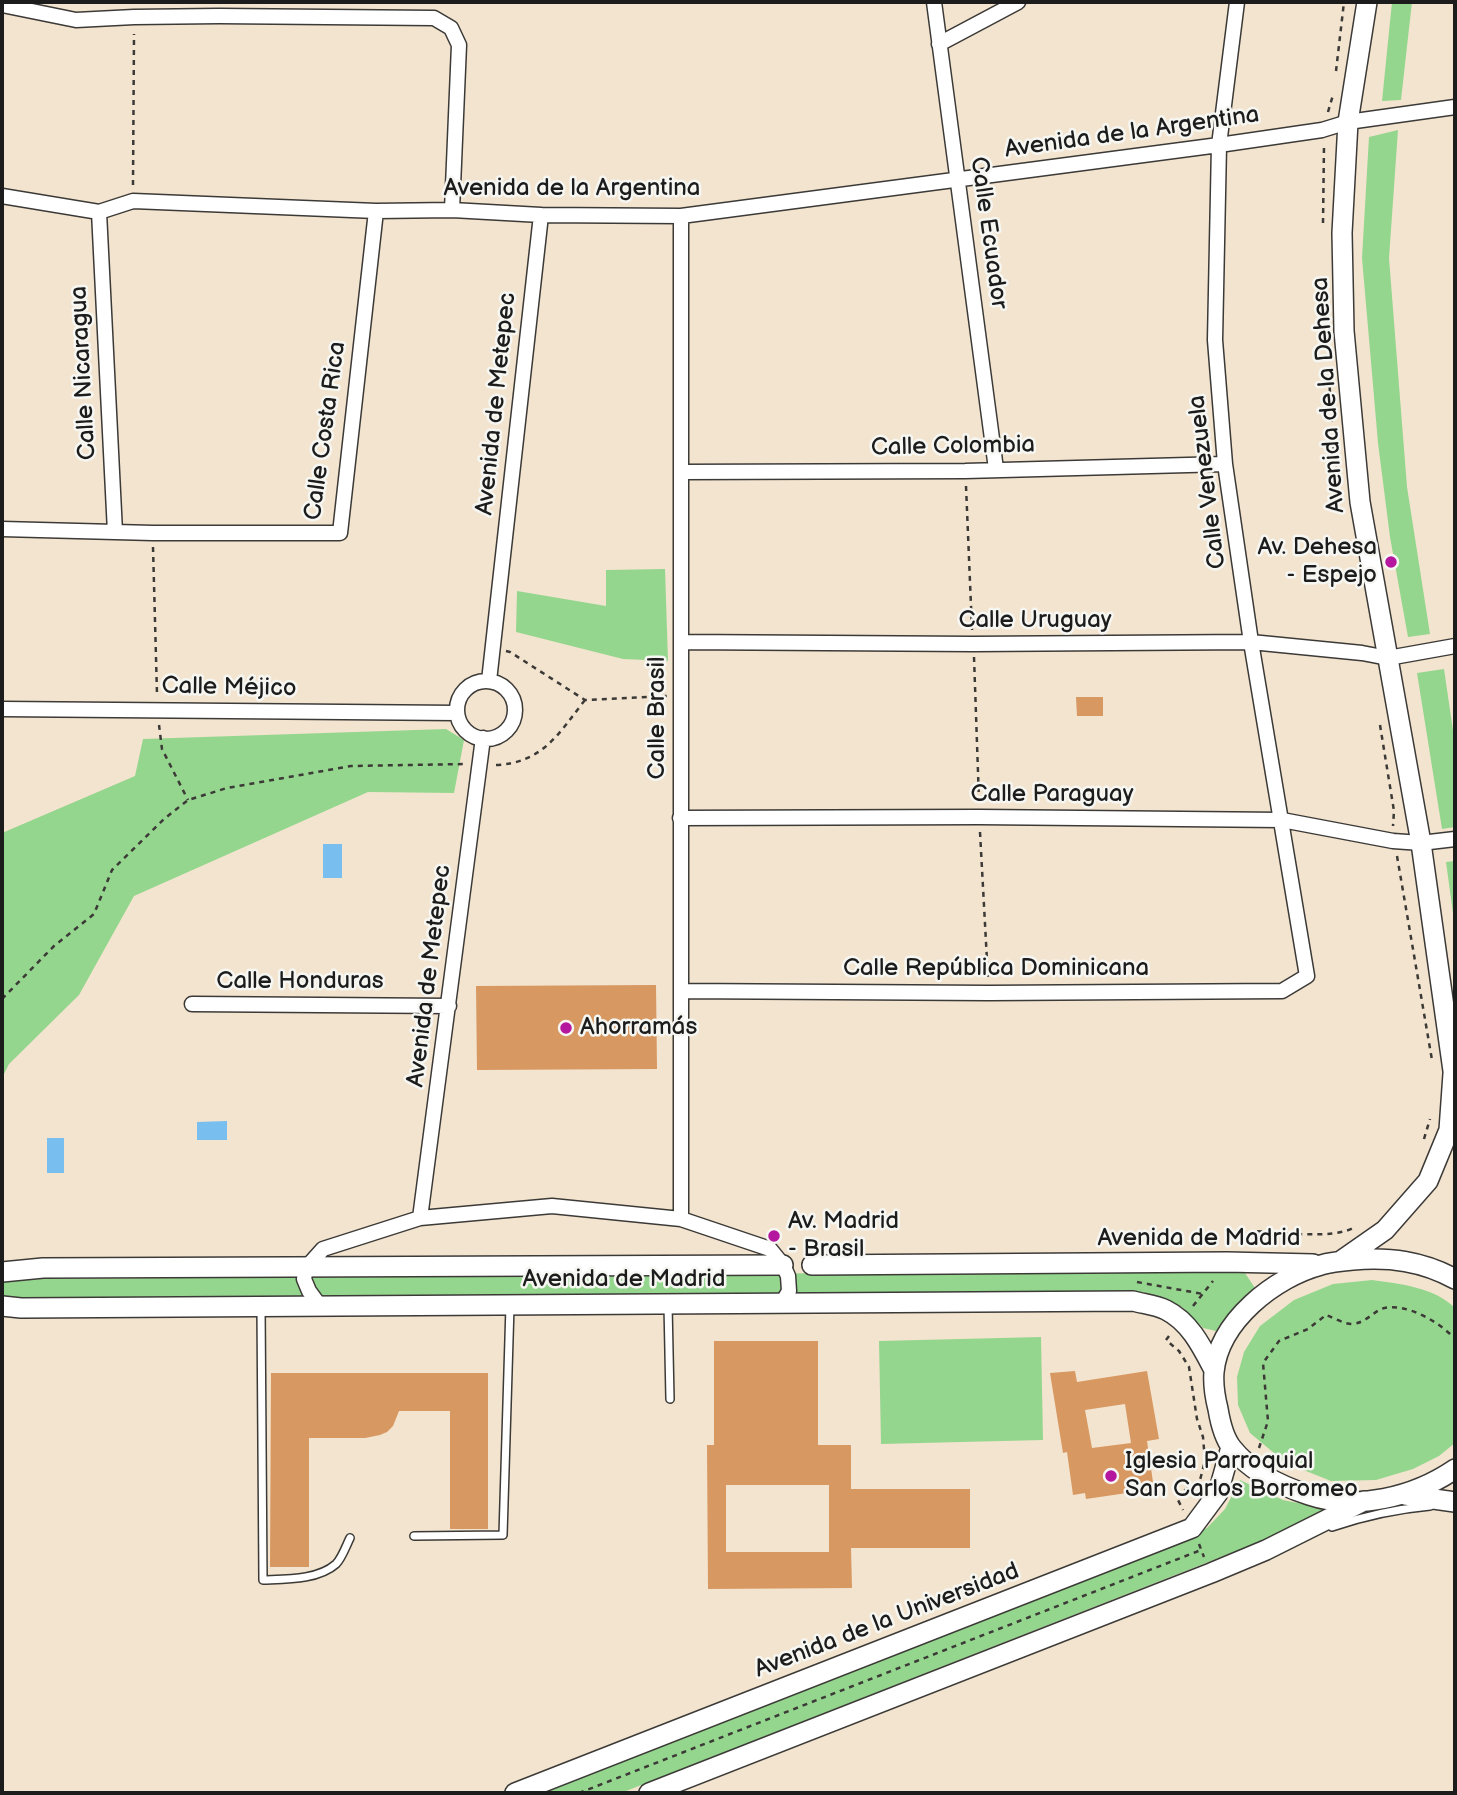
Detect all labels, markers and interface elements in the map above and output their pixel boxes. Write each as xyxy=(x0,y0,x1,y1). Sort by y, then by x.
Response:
street label: Avenida de la Argentina xyxy=(1003,101,1261,165)
street label: Calle Ecuador xyxy=(963,155,1013,311)
street label: Avenida de la Argentina xyxy=(444,175,700,203)
street label: Avenida de la Dehesa xyxy=(1306,276,1352,514)
street label: Calle Nicaragua xyxy=(65,285,103,461)
street label: Avenida de Metepec xyxy=(471,291,523,517)
street label: Calle Costa Rica xyxy=(299,340,353,522)
street label: Calle Venezuela xyxy=(1183,394,1233,570)
street label: Calle Colombia xyxy=(871,431,1035,463)
place label: Av. Dehesa - Espejo xyxy=(1258,534,1377,590)
marker: Av. Dehesa - Espejo xyxy=(1383,554,1399,570)
street label: Calle Uruguay xyxy=(958,607,1112,635)
street label: Calle Brasil xyxy=(644,657,672,779)
street label: Calle Méjico xyxy=(161,672,297,704)
street label: Calle Paraguay xyxy=(970,781,1134,809)
street label: Avenida de Metepec xyxy=(402,863,458,1089)
street label: Calle República Dominicana xyxy=(843,955,1149,983)
street label: Calle Honduras xyxy=(216,968,384,996)
place label: Ahorramás xyxy=(580,1014,697,1042)
marker: Ahorramás xyxy=(558,1020,574,1036)
place label: Av. Madrid - Brasil xyxy=(788,1208,899,1264)
street label: Avenida de Madrid xyxy=(1097,1225,1301,1253)
marker: Av. Madrid - Brasil xyxy=(766,1228,782,1244)
street label: Avenida de Madrid xyxy=(522,1266,726,1294)
place label: Iglesia Parroquial San Carlos Borromeo xyxy=(1125,1448,1358,1504)
marker: Iglesia Parroquial San Carlos Borromeo xyxy=(1103,1468,1119,1484)
street label: Avenida de la Universidad xyxy=(751,1557,1023,1685)

